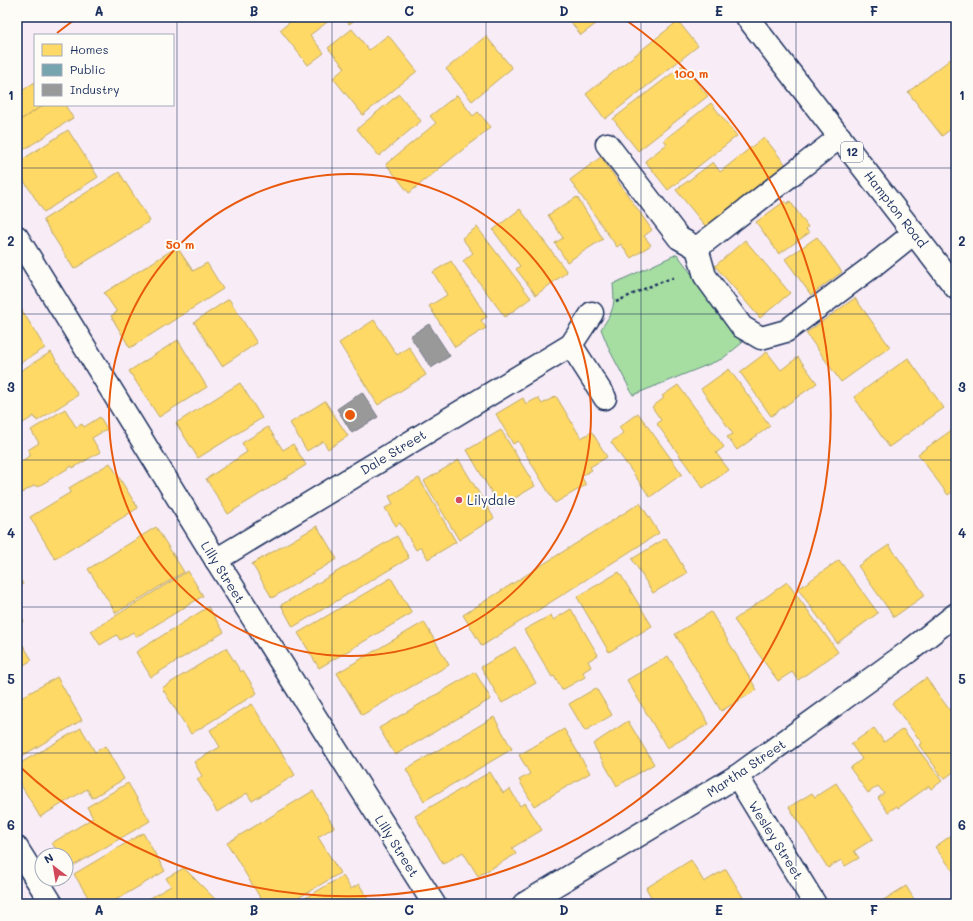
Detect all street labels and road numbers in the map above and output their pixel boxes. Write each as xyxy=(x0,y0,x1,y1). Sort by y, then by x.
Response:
road number: 12 xyxy=(841,142,863,162)
street label: Hampton Road xyxy=(861,167,932,251)
street label: Dale Street xyxy=(357,425,429,478)
street label: Lilly Street xyxy=(198,538,249,606)
street label: Martha Street xyxy=(703,735,789,800)
street label: Wesley Street xyxy=(746,797,807,882)
street label: Lilly Street xyxy=(372,812,423,880)

